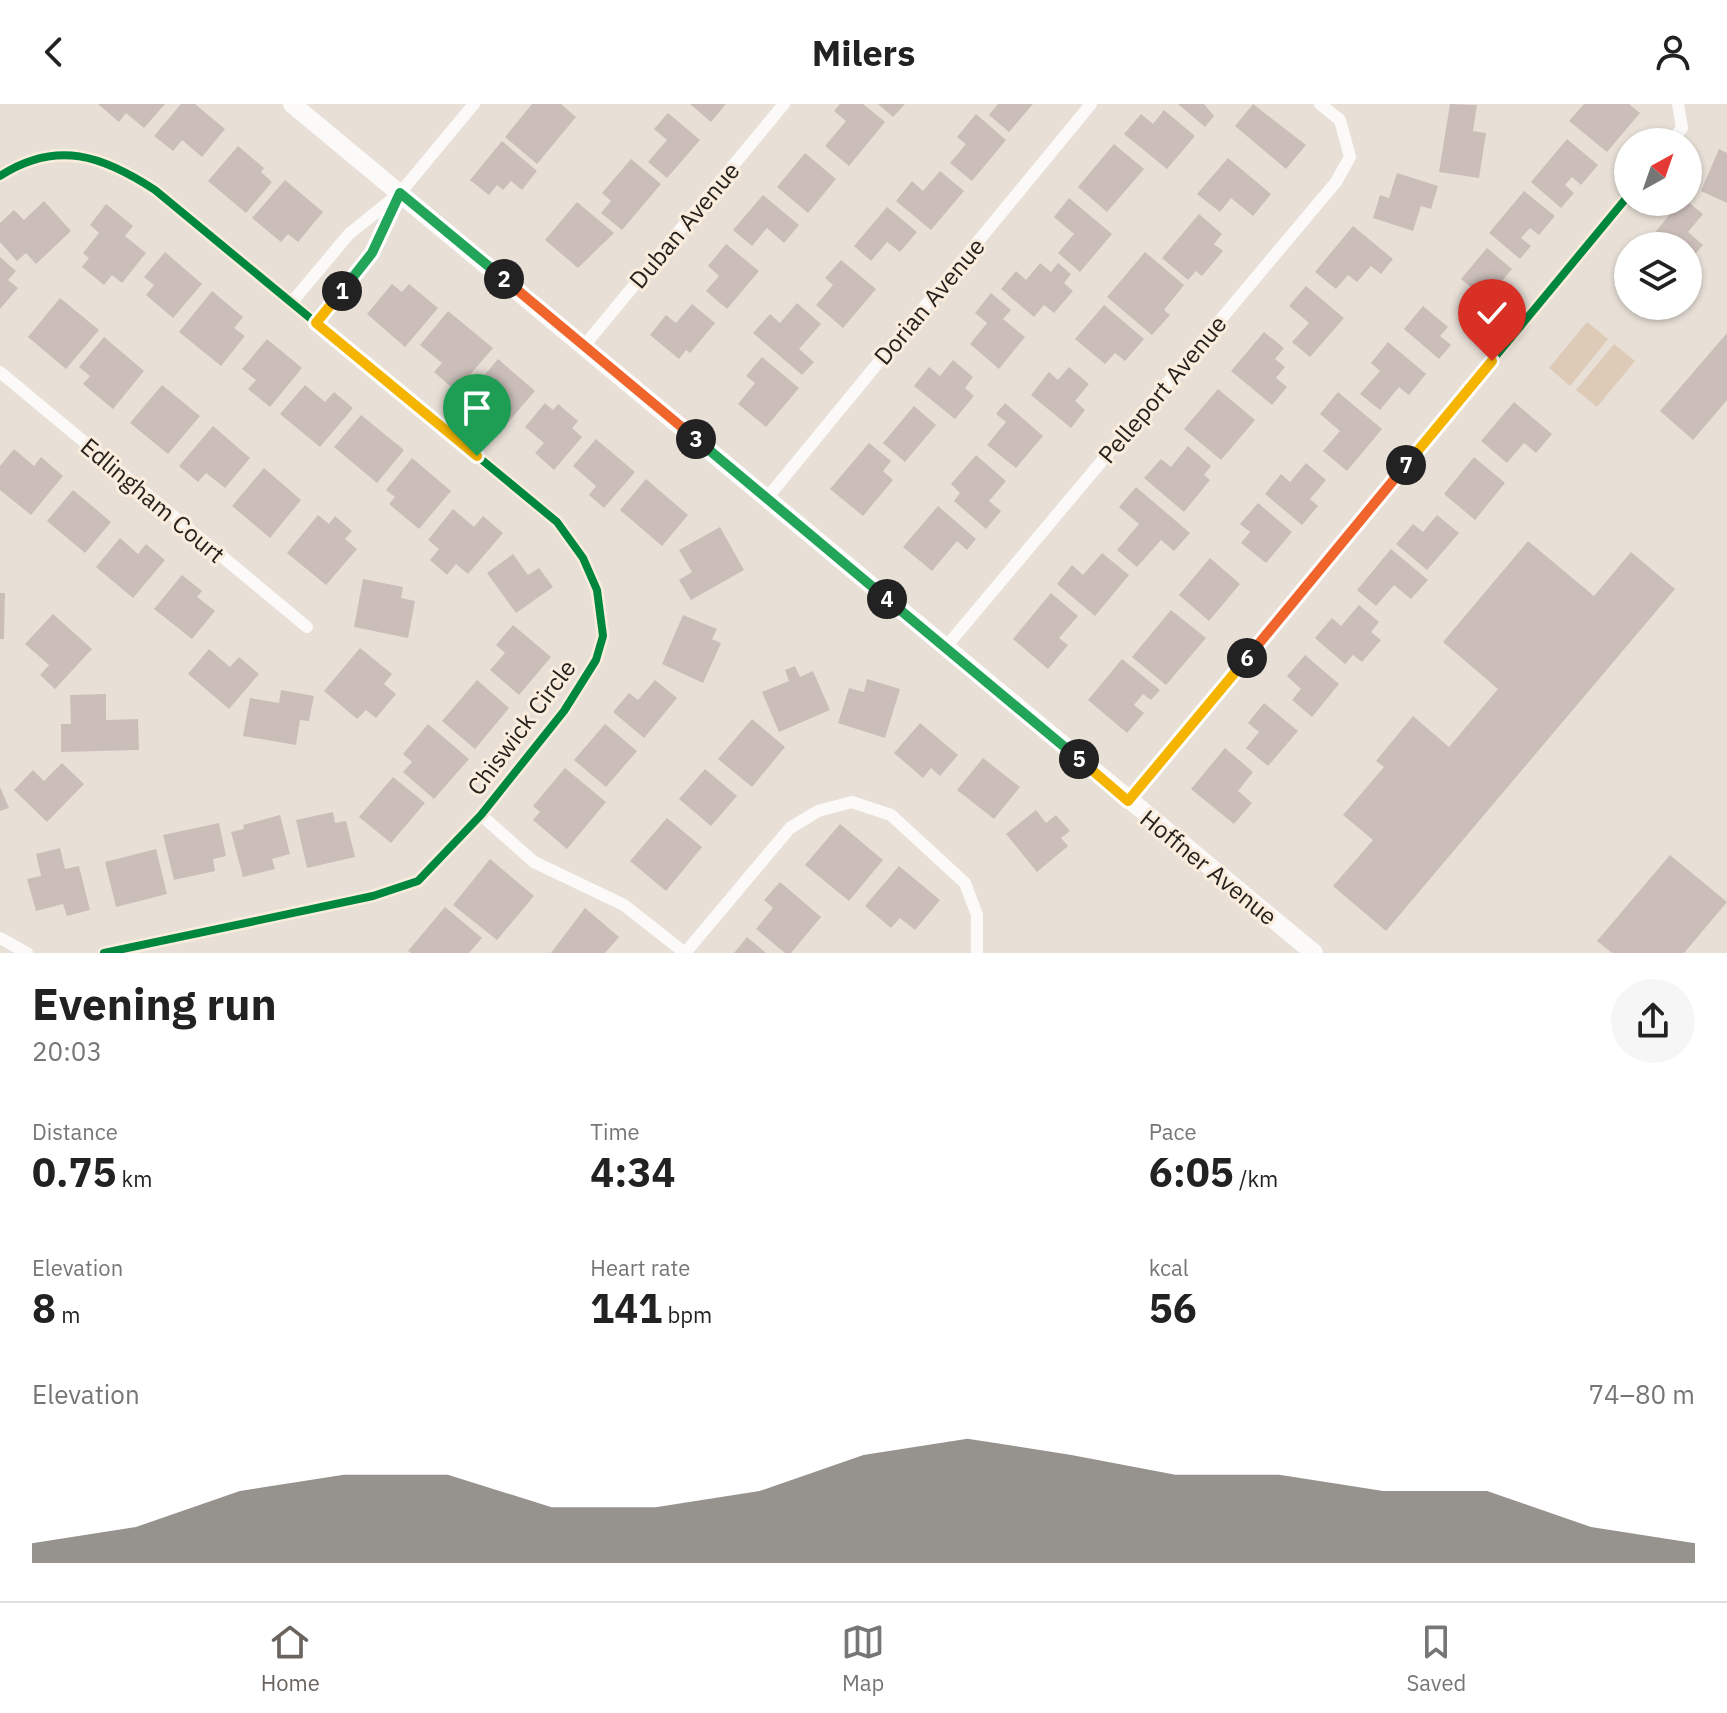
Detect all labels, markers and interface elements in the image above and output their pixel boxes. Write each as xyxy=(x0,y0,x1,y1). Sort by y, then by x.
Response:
text: Milers xyxy=(812,29,915,76)
icon: back xyxy=(32,30,76,74)
icon: person xyxy=(1651,30,1695,74)
north arrow xyxy=(1614,128,1702,216)
map controls xyxy=(1614,128,1702,320)
street label: Duban Avenue xyxy=(622,155,746,295)
street label: Dorian Avenue xyxy=(866,231,992,371)
button: layers xyxy=(1614,232,1702,320)
pin: 2 xyxy=(484,259,524,299)
text: 2 xyxy=(497,264,511,293)
pin: 1 xyxy=(322,271,362,311)
text: 1 xyxy=(335,276,349,305)
pin xyxy=(1458,279,1526,361)
icon: check xyxy=(1470,291,1514,335)
street label: Pelleport Avenue xyxy=(1091,308,1233,470)
pin xyxy=(443,374,511,456)
icon: arrive xyxy=(455,386,499,430)
pin: 3 xyxy=(676,419,716,459)
text: 3 xyxy=(689,424,703,453)
street label: Edlingham Court xyxy=(74,430,232,570)
pin: 7 xyxy=(1386,445,1426,485)
text: 7 xyxy=(1399,450,1413,479)
pin: 4 xyxy=(867,579,907,619)
text: 4 xyxy=(880,584,894,613)
pin: 6 xyxy=(1227,638,1267,678)
text: 6 xyxy=(1240,643,1254,672)
street label: Chiswick Circle xyxy=(459,653,583,801)
pin: 5 xyxy=(1059,739,1099,779)
text: 5 xyxy=(1072,744,1086,773)
street label: Hoffner Avenue xyxy=(1134,802,1284,932)
text: Evening run xyxy=(32,975,277,1032)
button: share xyxy=(1611,979,1695,1063)
text: 20:03 xyxy=(32,1034,102,1068)
text: Distance xyxy=(32,1117,118,1146)
text: Time xyxy=(590,1117,640,1146)
text: Pace xyxy=(1149,1117,1197,1146)
text: 0.75 xyxy=(32,1146,116,1198)
text: 4:34 xyxy=(590,1146,676,1198)
text: 6:05 xyxy=(1149,1146,1234,1198)
text: km xyxy=(116,1164,152,1193)
text: /km xyxy=(1234,1164,1278,1193)
text: Elevation xyxy=(32,1253,123,1282)
text: Heart rate xyxy=(590,1253,690,1282)
text: kcal xyxy=(1149,1253,1189,1282)
text: 8 xyxy=(32,1282,56,1334)
text: 141 xyxy=(590,1282,662,1334)
text: 56 xyxy=(1149,1282,1197,1334)
text: m xyxy=(56,1300,80,1329)
text: bpm xyxy=(662,1300,712,1329)
text: Elevation xyxy=(32,1377,140,1411)
text: 74–80 m xyxy=(1588,1377,1695,1411)
tab: Home xyxy=(261,1620,320,1697)
tab: Map xyxy=(841,1620,885,1697)
tab: Saved xyxy=(1406,1620,1466,1697)

